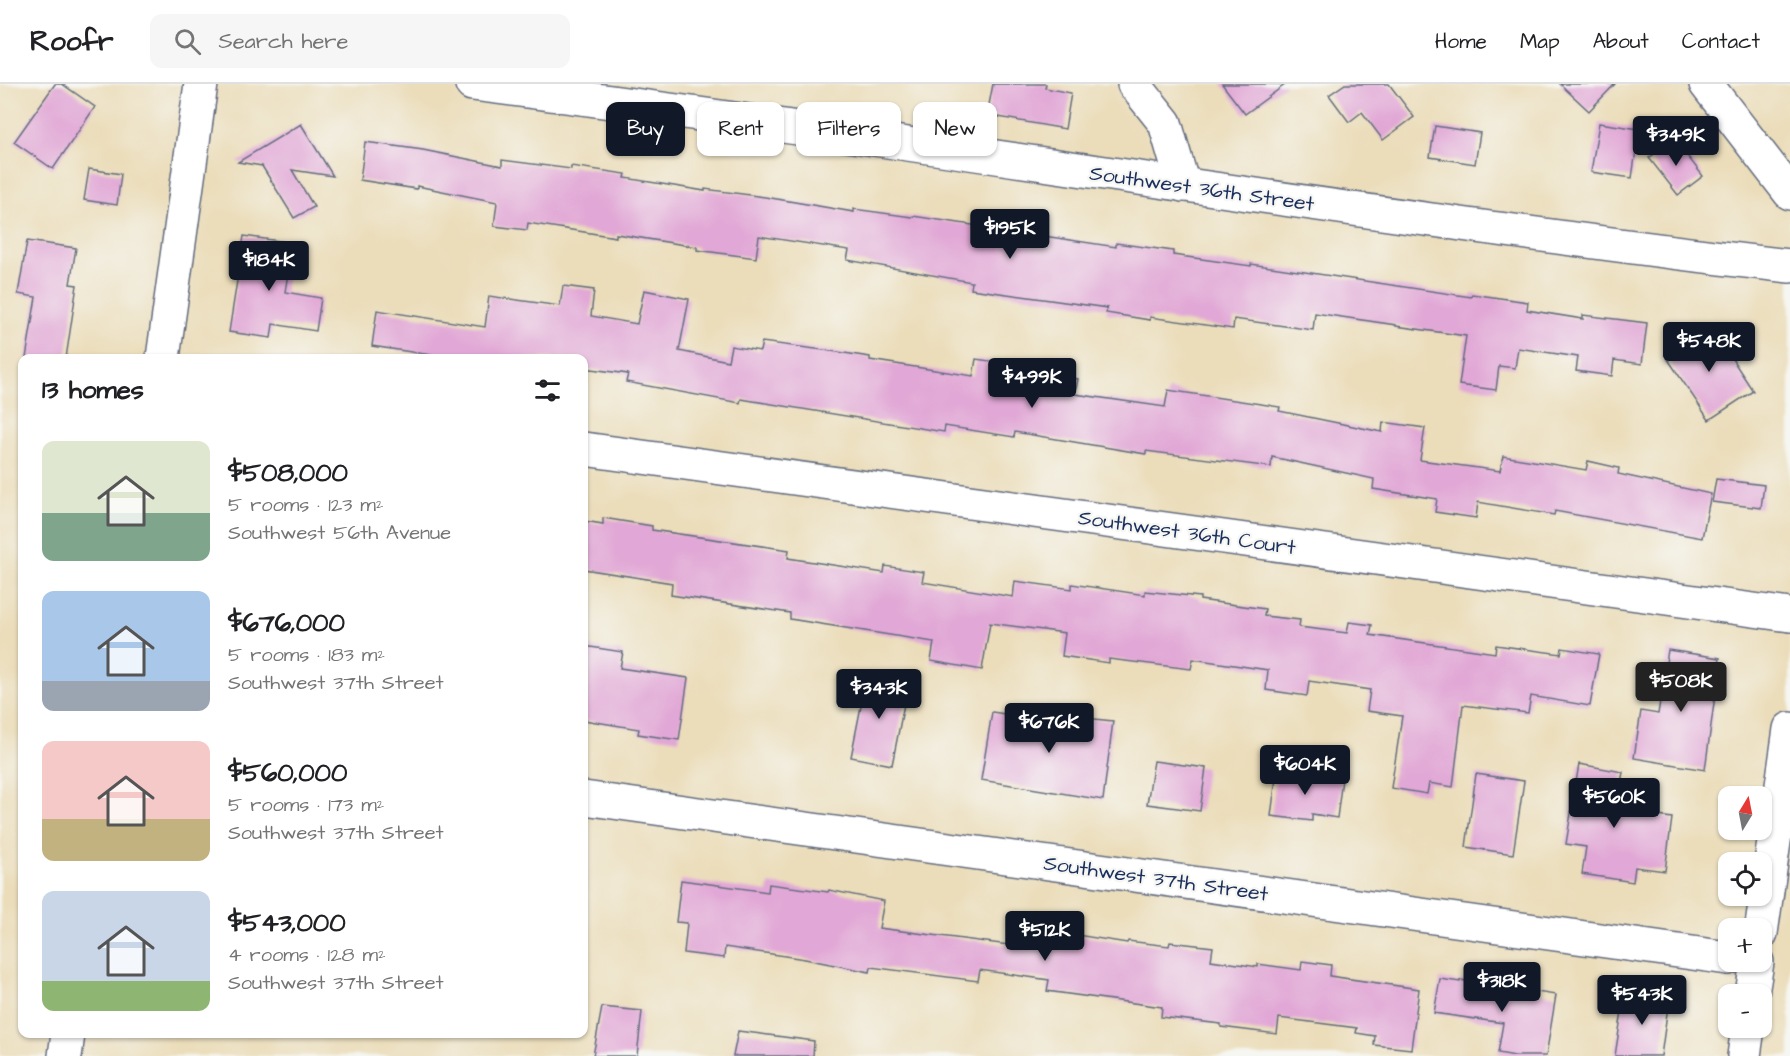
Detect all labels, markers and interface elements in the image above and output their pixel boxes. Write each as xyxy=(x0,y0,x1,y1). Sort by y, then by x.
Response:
search box xyxy=(150,14,570,68)
text: Roofr xyxy=(30,22,114,61)
icon: search xyxy=(171,25,204,58)
text: Search here xyxy=(219,26,348,57)
text: Home xyxy=(1435,27,1487,56)
text: Map xyxy=(1520,27,1560,56)
text: About xyxy=(1593,27,1649,56)
text: Contact xyxy=(1682,27,1760,56)
chip: Buy xyxy=(606,102,685,156)
chip: Rent xyxy=(697,102,784,156)
chip: Filters xyxy=(796,102,901,156)
chip: New xyxy=(913,102,997,156)
pin: $349K xyxy=(1634,116,1718,167)
text: $349K xyxy=(1647,121,1705,149)
street label: Southwest 36th Street xyxy=(1088,158,1317,219)
pin: $195K xyxy=(968,209,1052,260)
text: $195K xyxy=(984,214,1036,242)
pin: $184K xyxy=(227,241,311,292)
text: $184K xyxy=(243,246,295,274)
pin: $548K xyxy=(1667,322,1751,373)
text: $548K xyxy=(1677,327,1741,355)
pin: $499K xyxy=(990,358,1074,409)
text: $499K xyxy=(1002,363,1062,391)
text: 13 homes xyxy=(42,372,144,408)
icon: filters xyxy=(531,374,564,407)
text: $508,000 xyxy=(228,455,348,491)
icon: home xyxy=(90,465,162,537)
text: 5 rooms · 123 m² xyxy=(228,491,383,519)
street label: Southwest 36th Court xyxy=(1076,503,1298,562)
text: Southwest 56th Avenue xyxy=(228,519,451,547)
text: $676,000 xyxy=(228,605,345,641)
icon: home xyxy=(90,615,162,687)
text: 5 rooms · 183 m² xyxy=(228,641,385,669)
pin: $508K xyxy=(1639,662,1723,713)
text: $508K xyxy=(1650,667,1713,695)
text: Southwest 37th Street xyxy=(228,669,444,697)
pin: $343K xyxy=(837,669,921,720)
text: $343K xyxy=(850,674,908,702)
pin: $676K xyxy=(1007,703,1091,754)
text: $676K xyxy=(1019,708,1079,736)
pin: $604K xyxy=(1263,745,1347,796)
text: $604K xyxy=(1274,750,1336,778)
text: $560,000 xyxy=(228,755,347,791)
icon: home xyxy=(90,765,162,837)
pin: $560K xyxy=(1572,778,1656,829)
text: $560K xyxy=(1583,783,1645,811)
north arrow xyxy=(1718,786,1772,840)
map controls xyxy=(1718,786,1772,1038)
text: 5 rooms · 173 m² xyxy=(228,791,384,819)
text: Southwest 37th Street xyxy=(228,819,444,847)
street label: Southwest 37th Street xyxy=(1042,848,1271,909)
button: locate xyxy=(1718,852,1772,906)
text: $543,000 xyxy=(228,905,346,941)
pin: $512K xyxy=(1003,911,1087,962)
icon: home xyxy=(90,915,162,987)
text: $512K xyxy=(1019,916,1071,944)
button: + xyxy=(1718,918,1772,972)
text: 4 rooms · 128 m² xyxy=(228,941,386,969)
pin: $318K xyxy=(1460,962,1544,1013)
text: $318K xyxy=(1478,967,1526,995)
text: Southwest 37th Street xyxy=(228,969,444,997)
pin: $543K xyxy=(1600,975,1684,1026)
text: $543K xyxy=(1611,980,1673,1008)
button: − xyxy=(1718,984,1772,1038)

